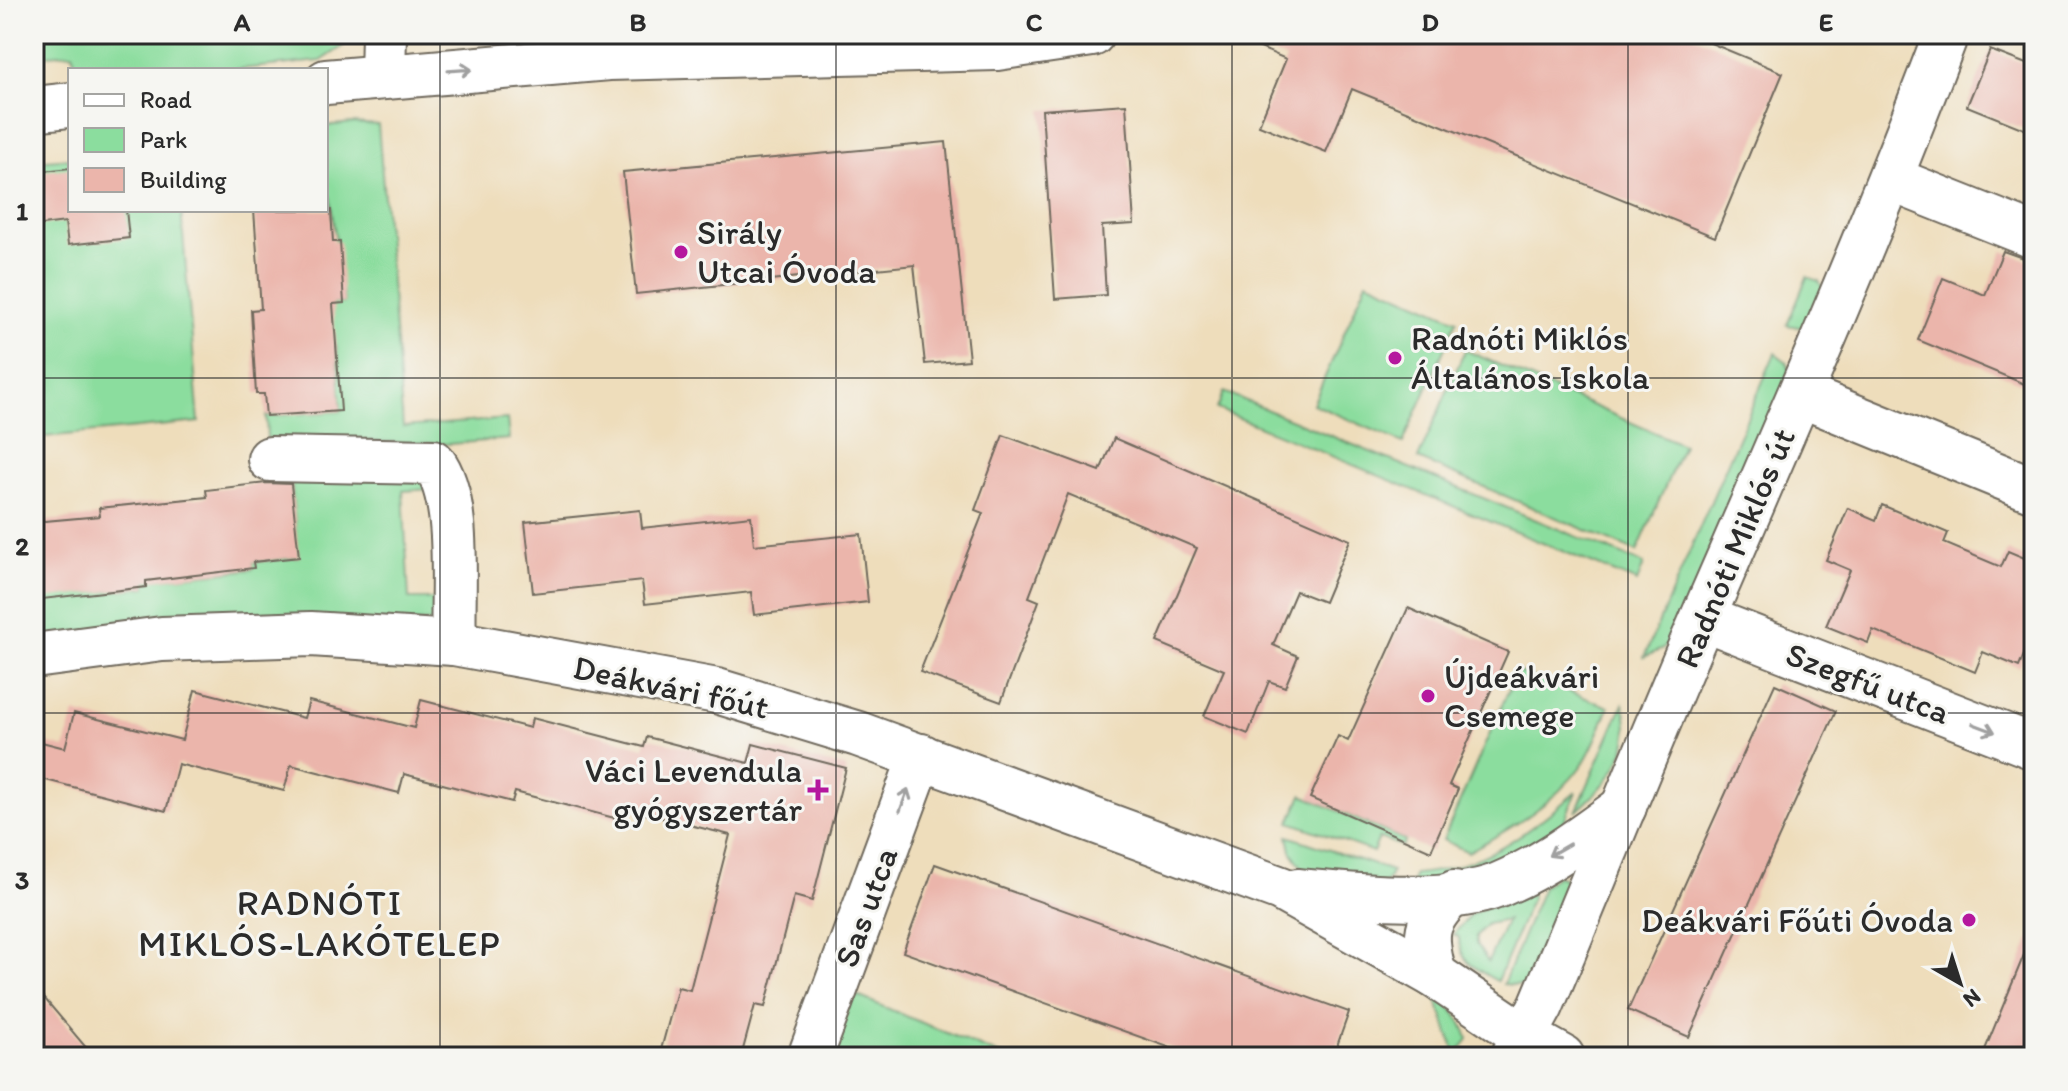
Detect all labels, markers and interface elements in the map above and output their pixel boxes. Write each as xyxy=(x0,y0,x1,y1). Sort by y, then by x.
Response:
text: A xyxy=(233,6,251,38)
text: B xyxy=(630,6,647,38)
text: C xyxy=(1026,6,1043,38)
text: D xyxy=(1421,6,1439,38)
text: E xyxy=(1819,6,1833,38)
one-way arrow xyxy=(446,62,473,77)
legend xyxy=(68,68,328,212)
text: Road xyxy=(140,85,192,114)
text: Park xyxy=(140,125,187,154)
text: Building xyxy=(140,165,227,194)
text: 1 xyxy=(16,195,28,227)
place label: Sirály Utcai Óvoda xyxy=(697,212,876,292)
marker: Sirály Utcai Óvoda xyxy=(672,243,690,261)
place label: Radnóti Miklós Általános Iskola xyxy=(1411,318,1650,398)
marker: Radnóti Miklós Általános Iskola xyxy=(1386,349,1404,367)
street label: Radnóti Miklós út xyxy=(1666,422,1804,674)
text: 2 xyxy=(15,530,29,562)
street label: Szegfű utca xyxy=(1780,633,1956,733)
street label: Deákvári főút xyxy=(570,646,773,728)
place label: Újdeákvári Csemege xyxy=(1444,656,1599,736)
marker: Újdeákvári Csemege xyxy=(1419,687,1437,705)
one-way arrow xyxy=(1971,722,1996,736)
place label: Váci Levendula gyógyszertár xyxy=(585,750,803,830)
marker: Váci Levendula gyógyszertár xyxy=(809,781,827,799)
one-way arrow xyxy=(898,787,913,812)
street label: Sas utca xyxy=(825,841,907,972)
one-way arrow xyxy=(1548,842,1571,858)
text: 3 xyxy=(15,864,29,896)
district label: RADNÓTI MIKLÓS-LAKÓTELEP xyxy=(138,881,502,965)
place label: Deákvári Főúti Óvoda xyxy=(1641,900,1953,941)
marker: Deákvári Főúti Óvoda xyxy=(1960,911,1978,929)
north arrow xyxy=(1920,943,2000,1023)
text: N xyxy=(1958,983,1987,1013)

